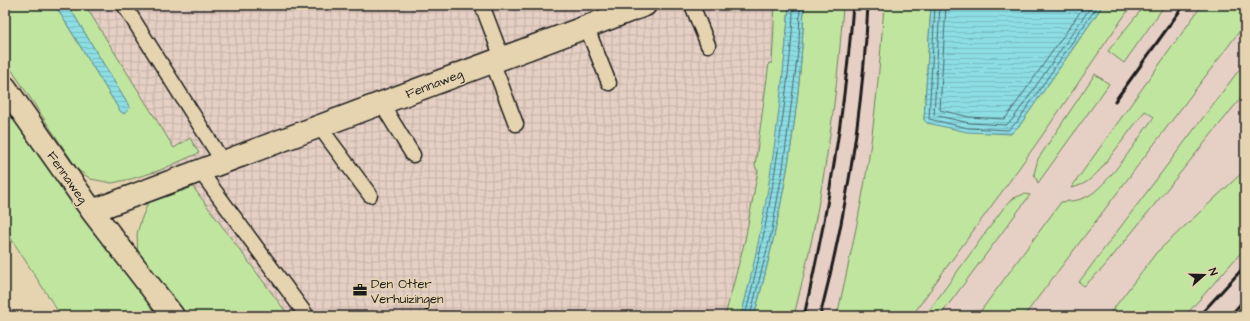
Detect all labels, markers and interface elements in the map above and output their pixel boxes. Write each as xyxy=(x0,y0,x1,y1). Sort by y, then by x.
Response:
street label: Fennaweg xyxy=(403,65,466,104)
street label: Fennaweg xyxy=(42,148,92,208)
north arrow xyxy=(1184,255,1224,295)
text: N xyxy=(1205,266,1221,278)
place label: Den Otter Verhuizingen xyxy=(371,275,444,309)
office icon: Den Otter Verhuizingen xyxy=(352,282,368,298)

